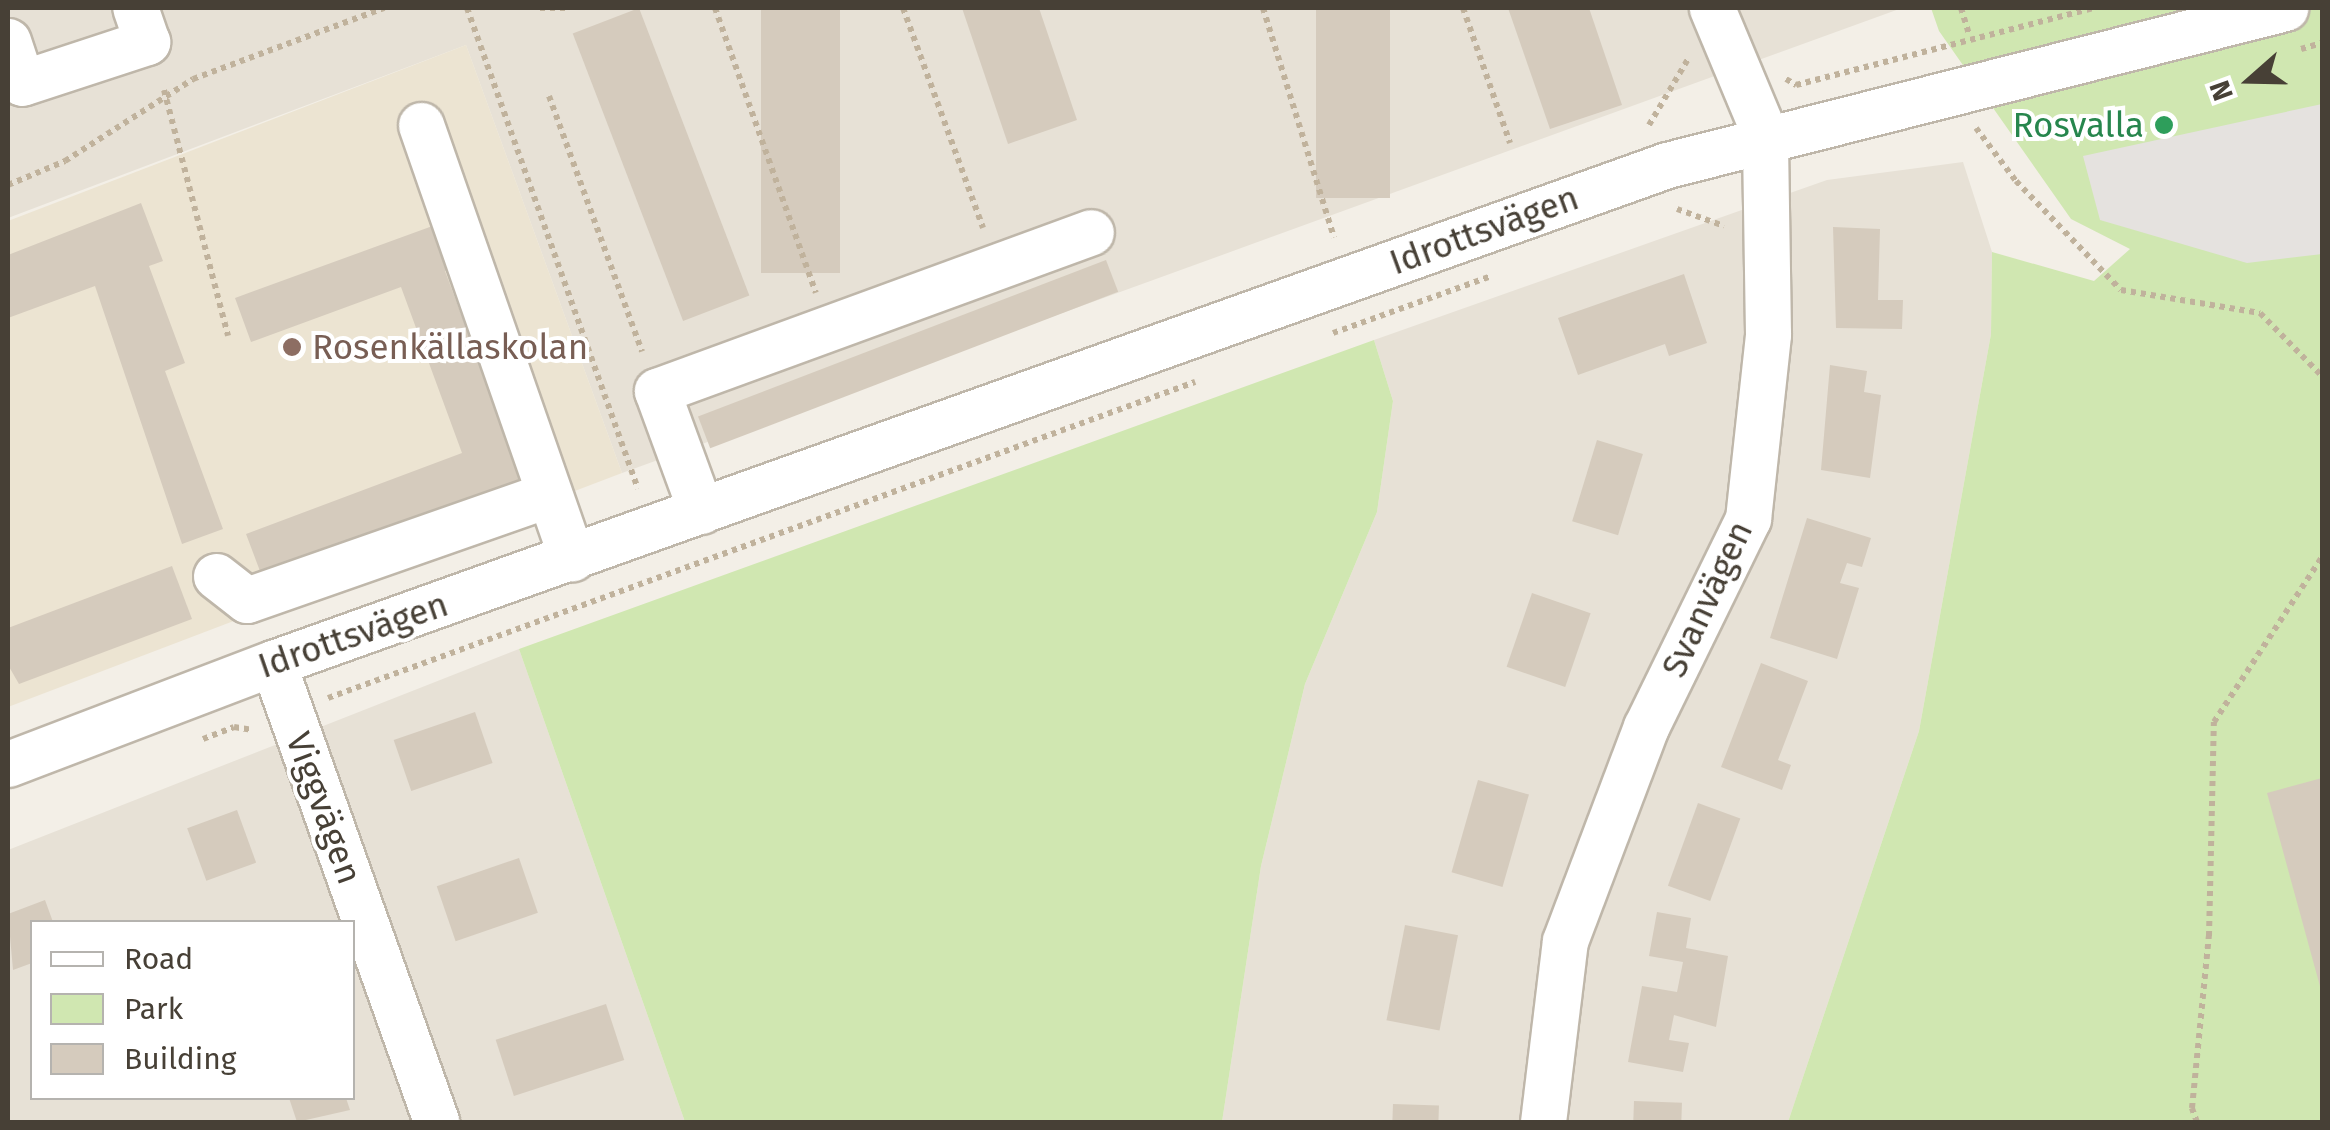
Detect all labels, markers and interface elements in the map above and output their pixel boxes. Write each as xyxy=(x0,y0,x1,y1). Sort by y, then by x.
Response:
north arrow xyxy=(2200,30,2300,130)
text: N xyxy=(2203,76,2240,105)
place label: Rosvalla xyxy=(2012,104,2144,146)
marker: Rosvalla xyxy=(2153,114,2175,136)
street label: Idrottsvägen xyxy=(1384,176,1584,284)
place label: Rosenkällaskolan xyxy=(312,326,588,368)
marker: Rosenkällaskolan xyxy=(281,336,303,358)
street label: Svanvägen xyxy=(1653,514,1761,684)
street label: Idrottsvägen xyxy=(253,583,453,687)
street label: Viggvägen xyxy=(277,726,371,890)
legend xyxy=(30,920,355,1100)
text: Road xyxy=(124,941,193,977)
text: Park xyxy=(124,991,183,1027)
text: Building xyxy=(124,1041,236,1077)

